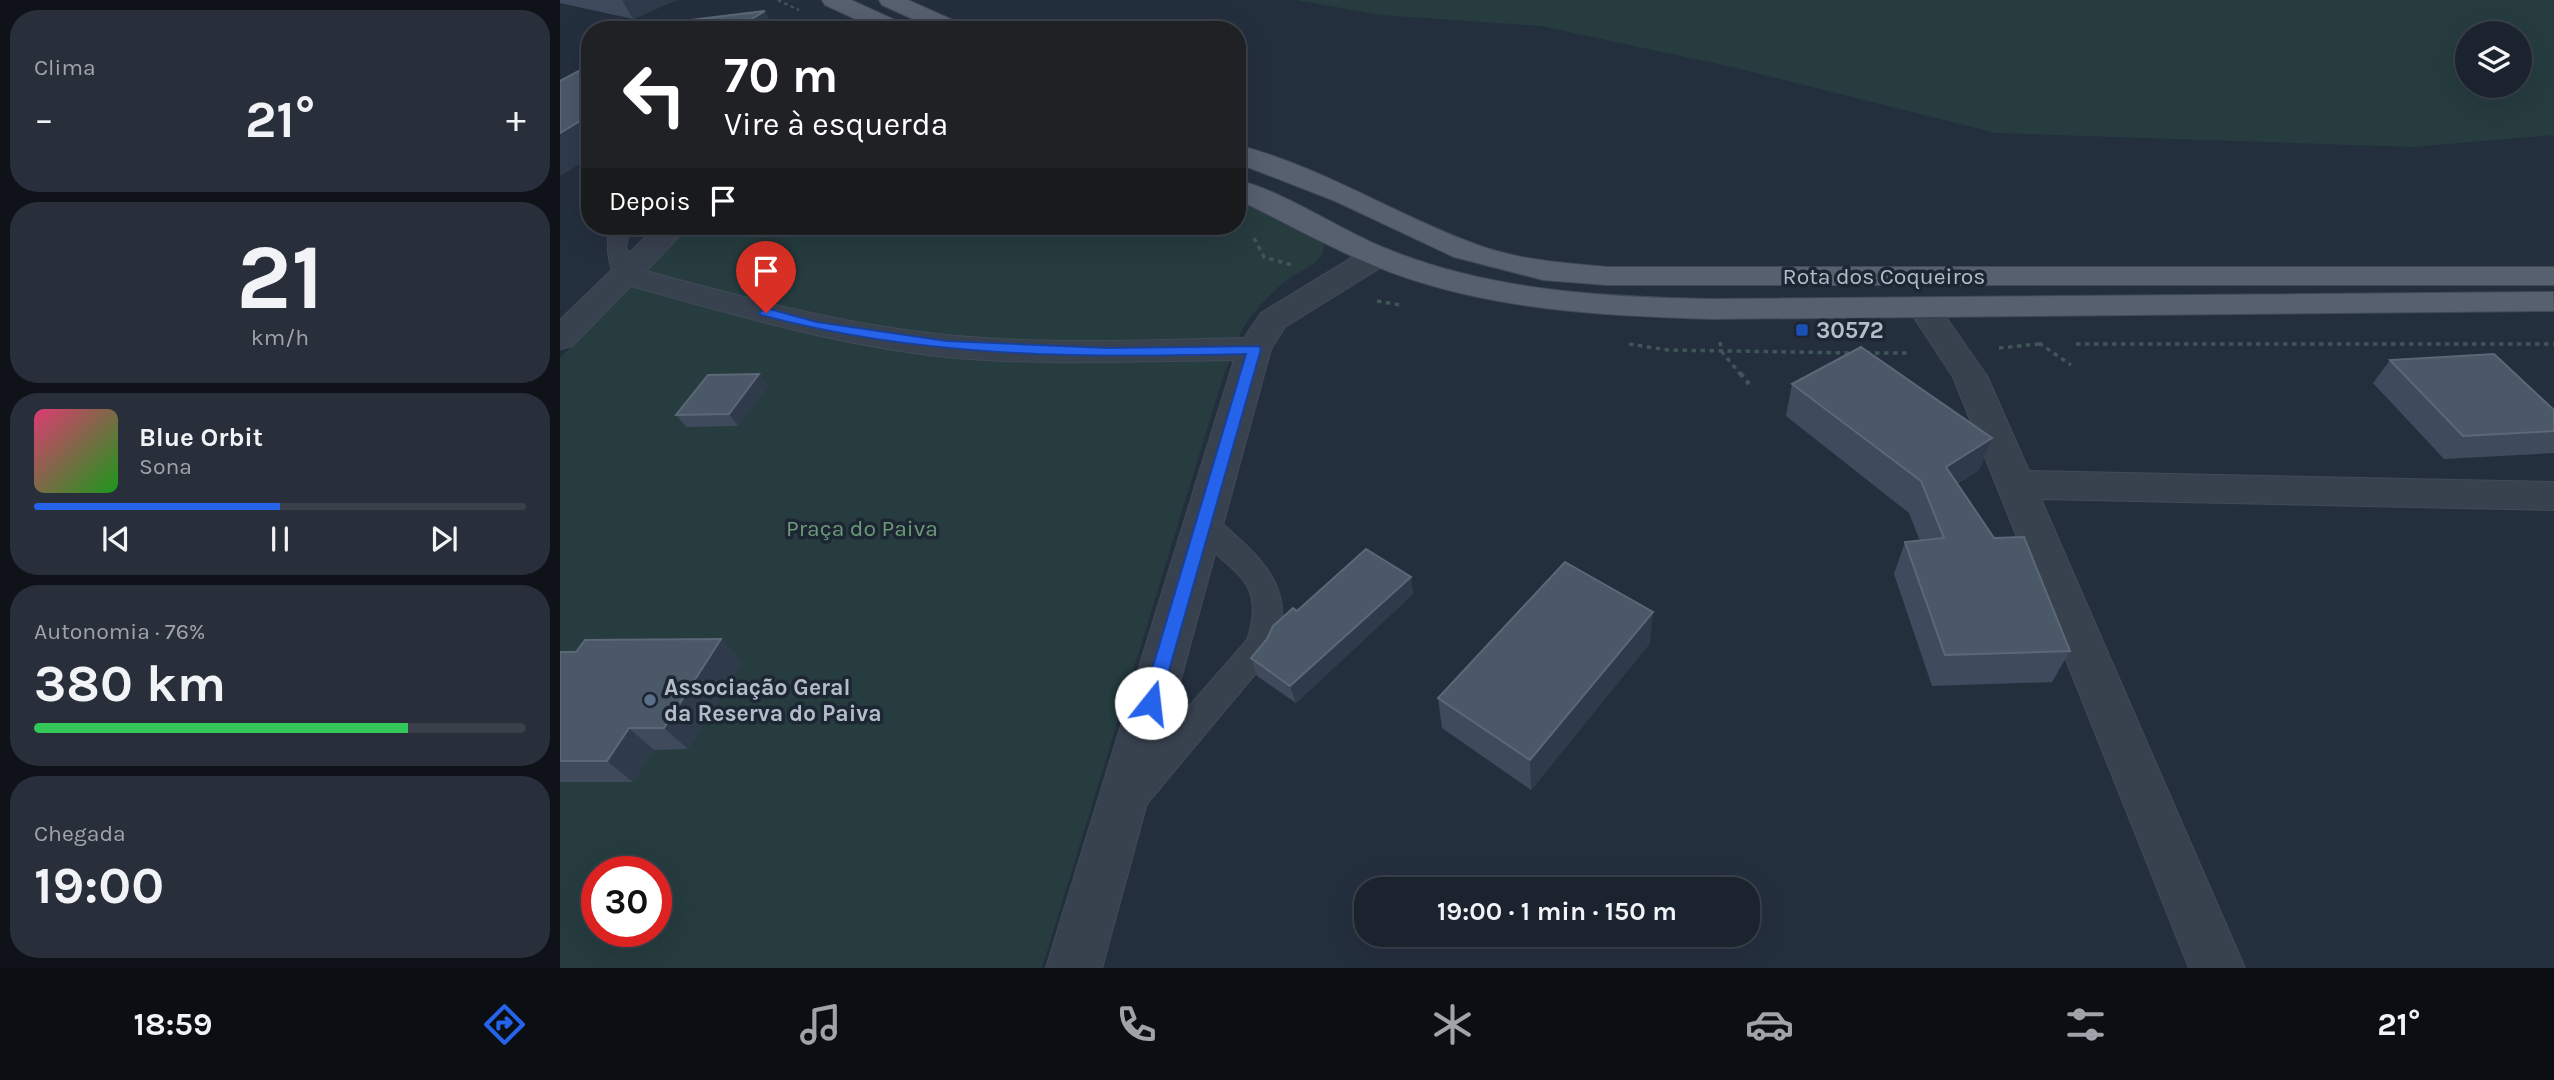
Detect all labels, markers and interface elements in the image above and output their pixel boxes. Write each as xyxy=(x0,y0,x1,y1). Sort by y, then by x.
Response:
map controls xyxy=(2455,21,2532,98)
button: layers xyxy=(2455,21,2532,98)
text: 70 m xyxy=(724,47,838,104)
icon: left xyxy=(609,49,700,140)
text: Clima xyxy=(34,54,96,81)
text: 21° xyxy=(245,89,315,150)
text: − xyxy=(34,97,54,142)
text: + xyxy=(506,97,526,142)
text: Vire à esquerda xyxy=(724,106,948,143)
icon: arrive xyxy=(704,182,742,220)
text: Depois xyxy=(609,186,690,217)
text: 21 xyxy=(236,225,324,331)
pin xyxy=(736,241,796,313)
icon: arrive xyxy=(747,252,785,290)
street label: Rota dos Coqueiros xyxy=(1783,263,1985,290)
place label: 30572 xyxy=(1816,317,1884,344)
marker: 30572 xyxy=(1794,322,1810,338)
text: km/h xyxy=(251,324,309,351)
text: Blue Orbit xyxy=(139,422,263,453)
text: Sona xyxy=(139,453,192,480)
park label: Praça do Paiva xyxy=(786,515,938,542)
icon: previous xyxy=(97,520,135,558)
icon: pause xyxy=(261,520,299,558)
icon: next xyxy=(425,520,463,558)
text: Autonomia · 76% xyxy=(34,618,206,645)
text: 380 km xyxy=(34,653,226,714)
position arrow xyxy=(1114,666,1188,740)
place label: Associação Geral da Reserva do Paiva xyxy=(664,674,882,727)
marker: Associação Geral da Reserva do Paiva xyxy=(642,692,658,708)
text: Chegada xyxy=(34,820,126,847)
text: 19:00 xyxy=(34,855,164,916)
speed limit sign: 30 xyxy=(581,856,672,947)
text: 19:00 · 1 min · 150 m xyxy=(1437,896,1677,927)
icon: directions xyxy=(480,1000,529,1049)
icon: music xyxy=(796,1000,845,1049)
icon: phone xyxy=(1112,1000,1161,1049)
icon: climate xyxy=(1428,1000,1477,1049)
icon: car xyxy=(1745,1000,1794,1049)
icon: filters xyxy=(2061,1000,2110,1049)
text: 18:59 xyxy=(134,1006,212,1043)
text: 21° xyxy=(2377,1006,2420,1043)

